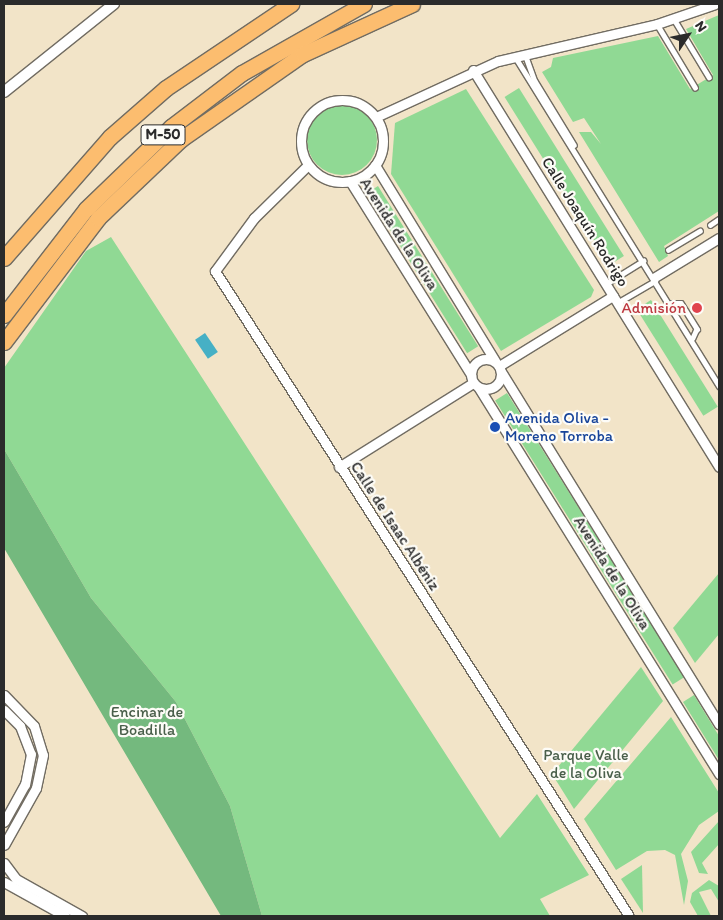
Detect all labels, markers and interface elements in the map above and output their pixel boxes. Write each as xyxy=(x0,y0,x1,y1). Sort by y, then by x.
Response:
north arrow xyxy=(663,10,713,60)
text: N xyxy=(691,18,711,35)
road number: M-50 xyxy=(140,122,186,148)
street label: Calle Joaquín Rodrigo xyxy=(537,154,633,290)
street label: Avenida de la Oliva xyxy=(355,174,443,294)
place label: Admisión xyxy=(621,298,686,318)
marker: Admisión xyxy=(690,301,704,315)
place label: Avenida Oliva - Moreno Torroba xyxy=(505,408,613,446)
marker: Avenida Oliva - Moreno Torroba xyxy=(489,421,501,433)
street label: Calle de Isaac Albéniz xyxy=(346,458,444,594)
street label: Avenida de la Oliva xyxy=(569,513,655,633)
park label: Encinar de Boadilla xyxy=(111,702,183,740)
park label: Parque Valle de la Oliva xyxy=(543,745,629,783)

